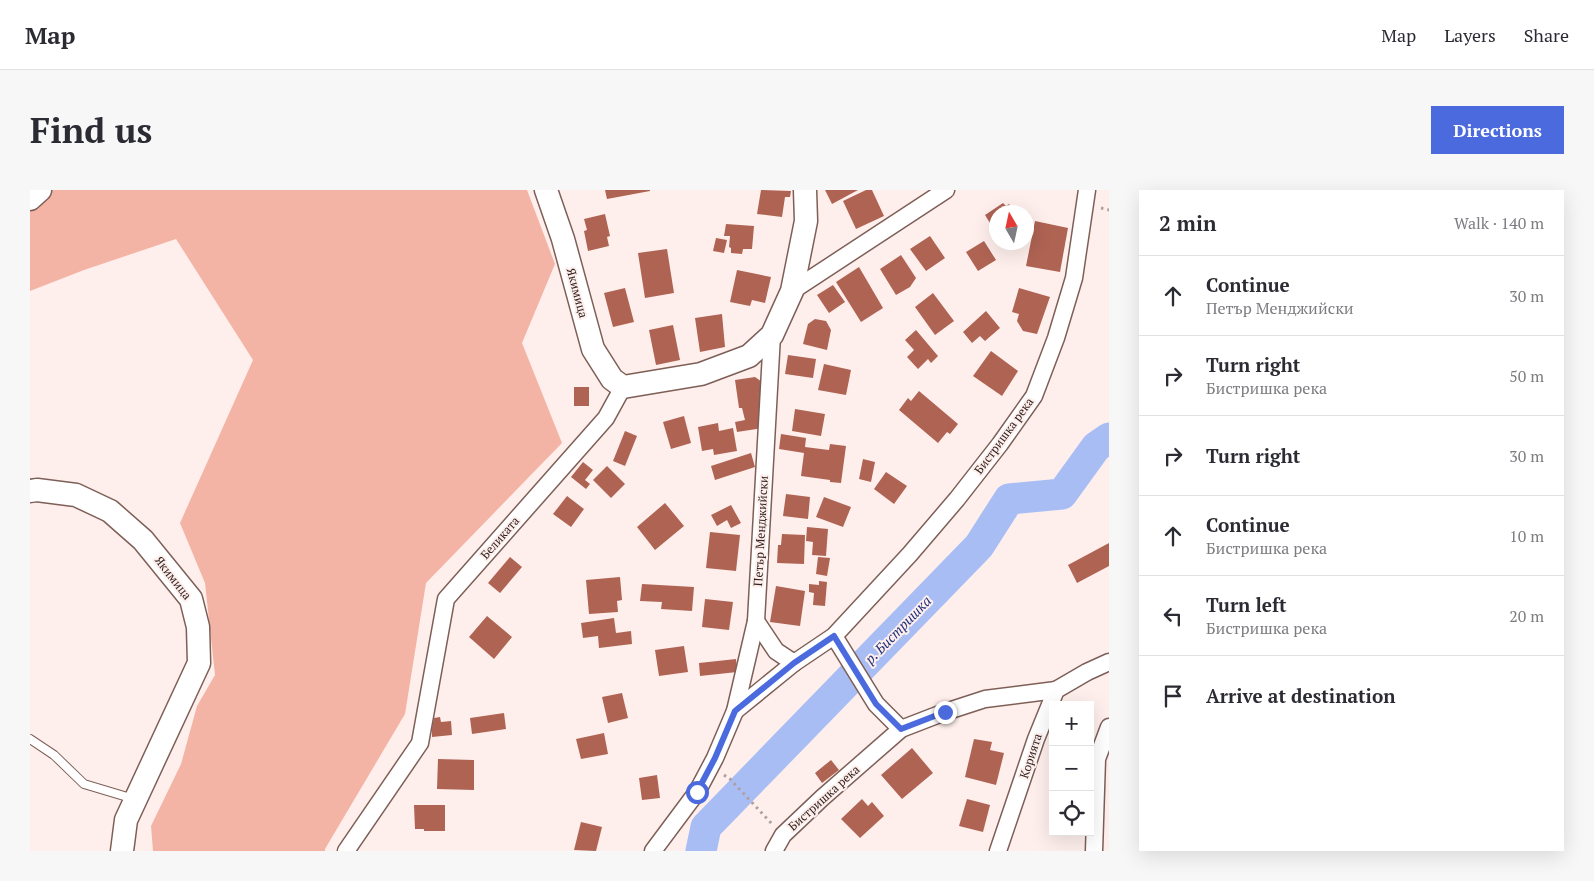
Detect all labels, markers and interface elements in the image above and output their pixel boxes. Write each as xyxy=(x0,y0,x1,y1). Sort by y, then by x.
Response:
text: Map xyxy=(25,19,75,51)
text: Map xyxy=(1381,23,1416,47)
text: Layers xyxy=(1444,23,1496,47)
text: Share xyxy=(1524,23,1569,47)
button: Directions xyxy=(1431,106,1564,154)
text: Find us xyxy=(30,107,152,153)
north arrow xyxy=(989,205,1034,250)
text: 2 min xyxy=(1159,209,1216,237)
text: Walk · 140 m xyxy=(1454,212,1544,234)
street label: Якимица xyxy=(564,266,591,319)
text: Continue xyxy=(1206,272,1290,297)
icon: ahead xyxy=(1159,282,1187,310)
text: 30 m xyxy=(1509,285,1544,307)
text: Петър Менджийски xyxy=(1206,297,1354,319)
text: Turn right xyxy=(1206,352,1300,377)
icon: right xyxy=(1159,362,1187,390)
text: 50 m xyxy=(1509,365,1544,387)
text: Бистришка река xyxy=(1206,377,1327,399)
street label: Бистришка река xyxy=(971,395,1036,477)
icon: right xyxy=(1159,442,1187,470)
text: Turn right xyxy=(1206,443,1300,468)
text: 30 m xyxy=(1509,445,1544,467)
street label: Петър Менджийски xyxy=(750,475,771,587)
text: Continue xyxy=(1206,512,1290,537)
street label: Беликата xyxy=(477,513,522,562)
icon: ahead xyxy=(1159,522,1187,550)
text: 10 m xyxy=(1509,525,1544,547)
text: Бистришка река xyxy=(1206,537,1327,559)
street label: Якимица xyxy=(152,553,195,602)
water label: р. Бистришка xyxy=(860,591,935,668)
text: Turn left xyxy=(1206,592,1287,617)
icon: left xyxy=(1159,602,1187,630)
text: 20 m xyxy=(1509,605,1544,627)
text: Бистришка река xyxy=(1206,617,1327,639)
icon: arrive xyxy=(1159,682,1187,710)
text: Arrive at destination xyxy=(1206,683,1395,708)
route end xyxy=(934,701,957,724)
map controls xyxy=(1049,701,1094,836)
button: + xyxy=(1049,701,1094,746)
street label: Корията xyxy=(1016,731,1045,780)
button: − xyxy=(1049,746,1094,791)
street label: Бистришка река xyxy=(785,762,862,834)
route start xyxy=(686,781,709,804)
button: locate xyxy=(1049,791,1094,836)

